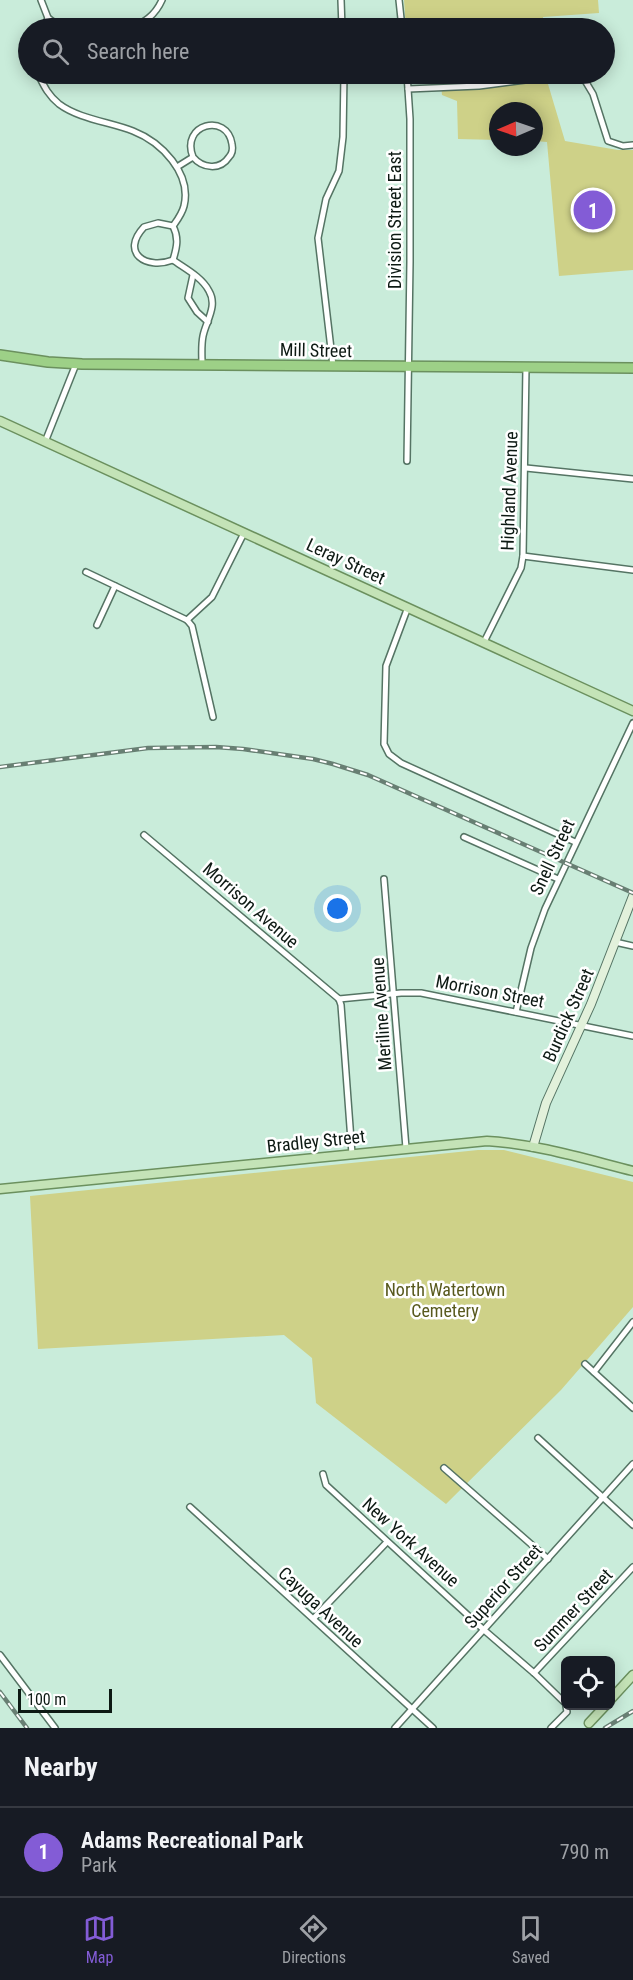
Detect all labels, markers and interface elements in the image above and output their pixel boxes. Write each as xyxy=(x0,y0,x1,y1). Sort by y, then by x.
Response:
search box xyxy=(18,18,615,84)
icon: search xyxy=(39,35,72,68)
text: Search here xyxy=(87,39,189,64)
north arrow xyxy=(489,102,543,156)
street label: Division Street East xyxy=(384,151,405,289)
pin: 1 xyxy=(574,188,612,232)
street label: Mill Street xyxy=(280,339,352,361)
street label: Highland Avenue xyxy=(496,431,522,551)
street label: Leray Street xyxy=(303,534,389,588)
street label: Snell Street xyxy=(525,816,579,898)
street label: Morrison Avenue xyxy=(199,858,303,952)
your location xyxy=(323,894,352,923)
street label: Meriline Avenue xyxy=(367,957,395,1071)
street label: Burdick Street xyxy=(538,965,598,1065)
street label: Morrison Street xyxy=(434,970,546,1012)
street label: Bradley Street xyxy=(266,1125,366,1157)
park label: North Watertown Cemetery xyxy=(385,1279,505,1321)
street label: New York Avenue xyxy=(358,1493,464,1591)
street label: Superior Street xyxy=(460,1540,546,1632)
street label: Cayuga Avenue xyxy=(274,1562,368,1652)
street label: Summer Street xyxy=(529,1564,617,1656)
map controls xyxy=(561,1656,615,1710)
button: locate xyxy=(561,1656,615,1710)
scale bar xyxy=(18,1686,112,1714)
text: 100 m xyxy=(27,1690,66,1709)
text: Nearby xyxy=(24,1752,98,1782)
text: Adams Recreational Park xyxy=(81,1828,303,1853)
text: 1 xyxy=(38,1840,49,1864)
text: 790 m xyxy=(560,1840,609,1864)
text: Park xyxy=(81,1853,117,1877)
tab: Map xyxy=(83,1912,116,1967)
tab: Directions xyxy=(282,1912,346,1967)
tab: Saved xyxy=(512,1912,550,1967)

